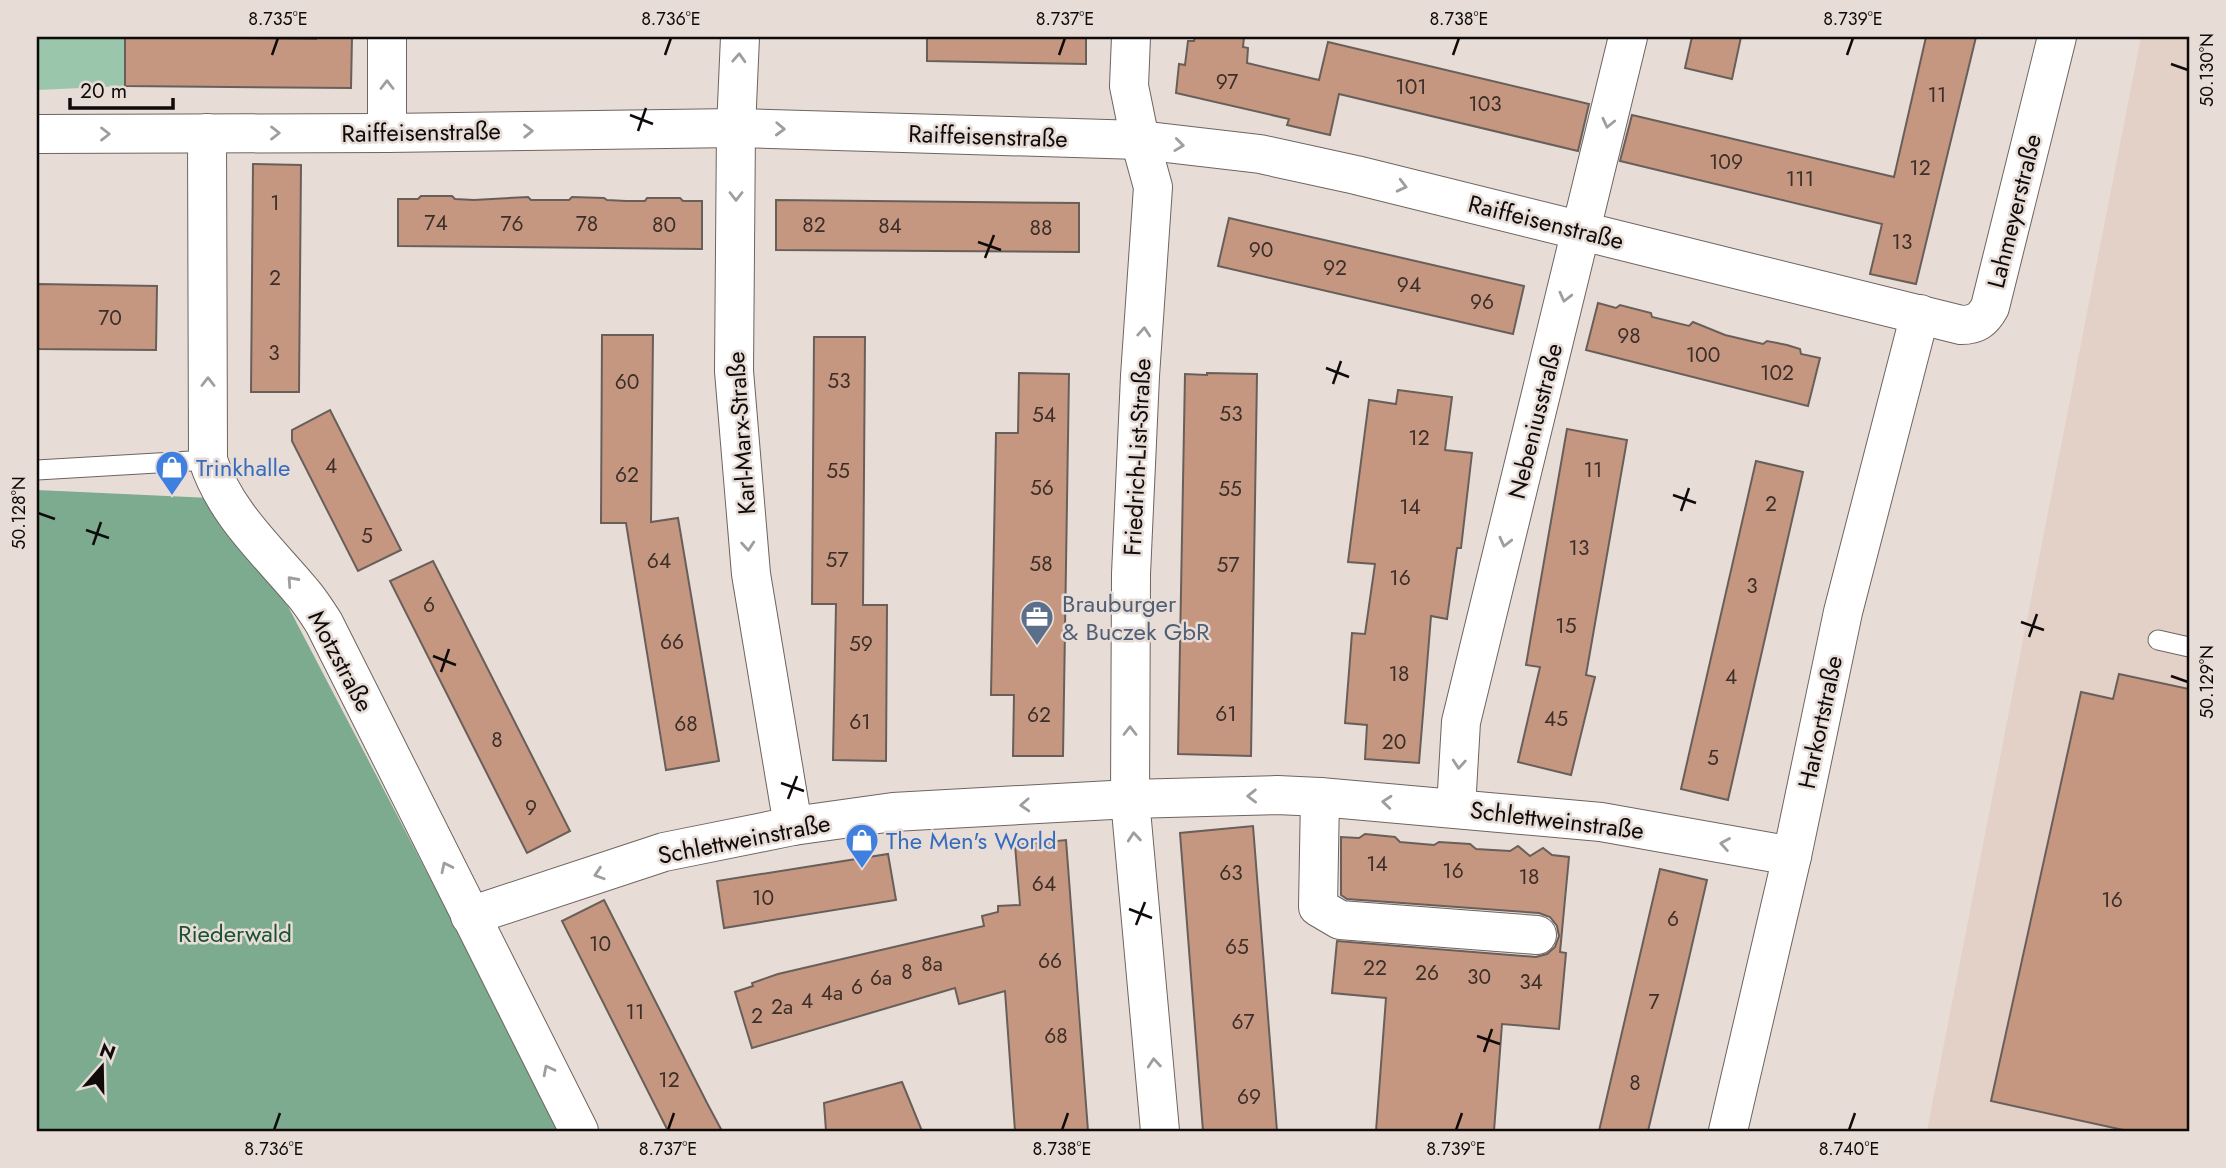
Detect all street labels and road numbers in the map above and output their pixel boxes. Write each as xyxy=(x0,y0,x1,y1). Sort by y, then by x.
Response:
street label: Raiffeisenstraße xyxy=(341,113,501,151)
street label: Raiffeisenstraße xyxy=(908,116,1068,156)
street label: Lahmeyerstraße xyxy=(1978,130,2050,292)
street label: Raiffeisenstraße xyxy=(1464,186,1628,258)
street label: Nebeniusstraße xyxy=(1499,340,1571,502)
street label: Karl-Marx-Straße xyxy=(718,350,764,516)
street label: Friedrich-List-Straße xyxy=(1114,357,1160,557)
street label: Motzstraße xyxy=(300,604,382,718)
street label: Harkortstraße xyxy=(1789,652,1851,792)
street label: Schlettweinstraße xyxy=(1468,792,1646,848)
street label: Schlettweinstraße xyxy=(655,805,833,873)

